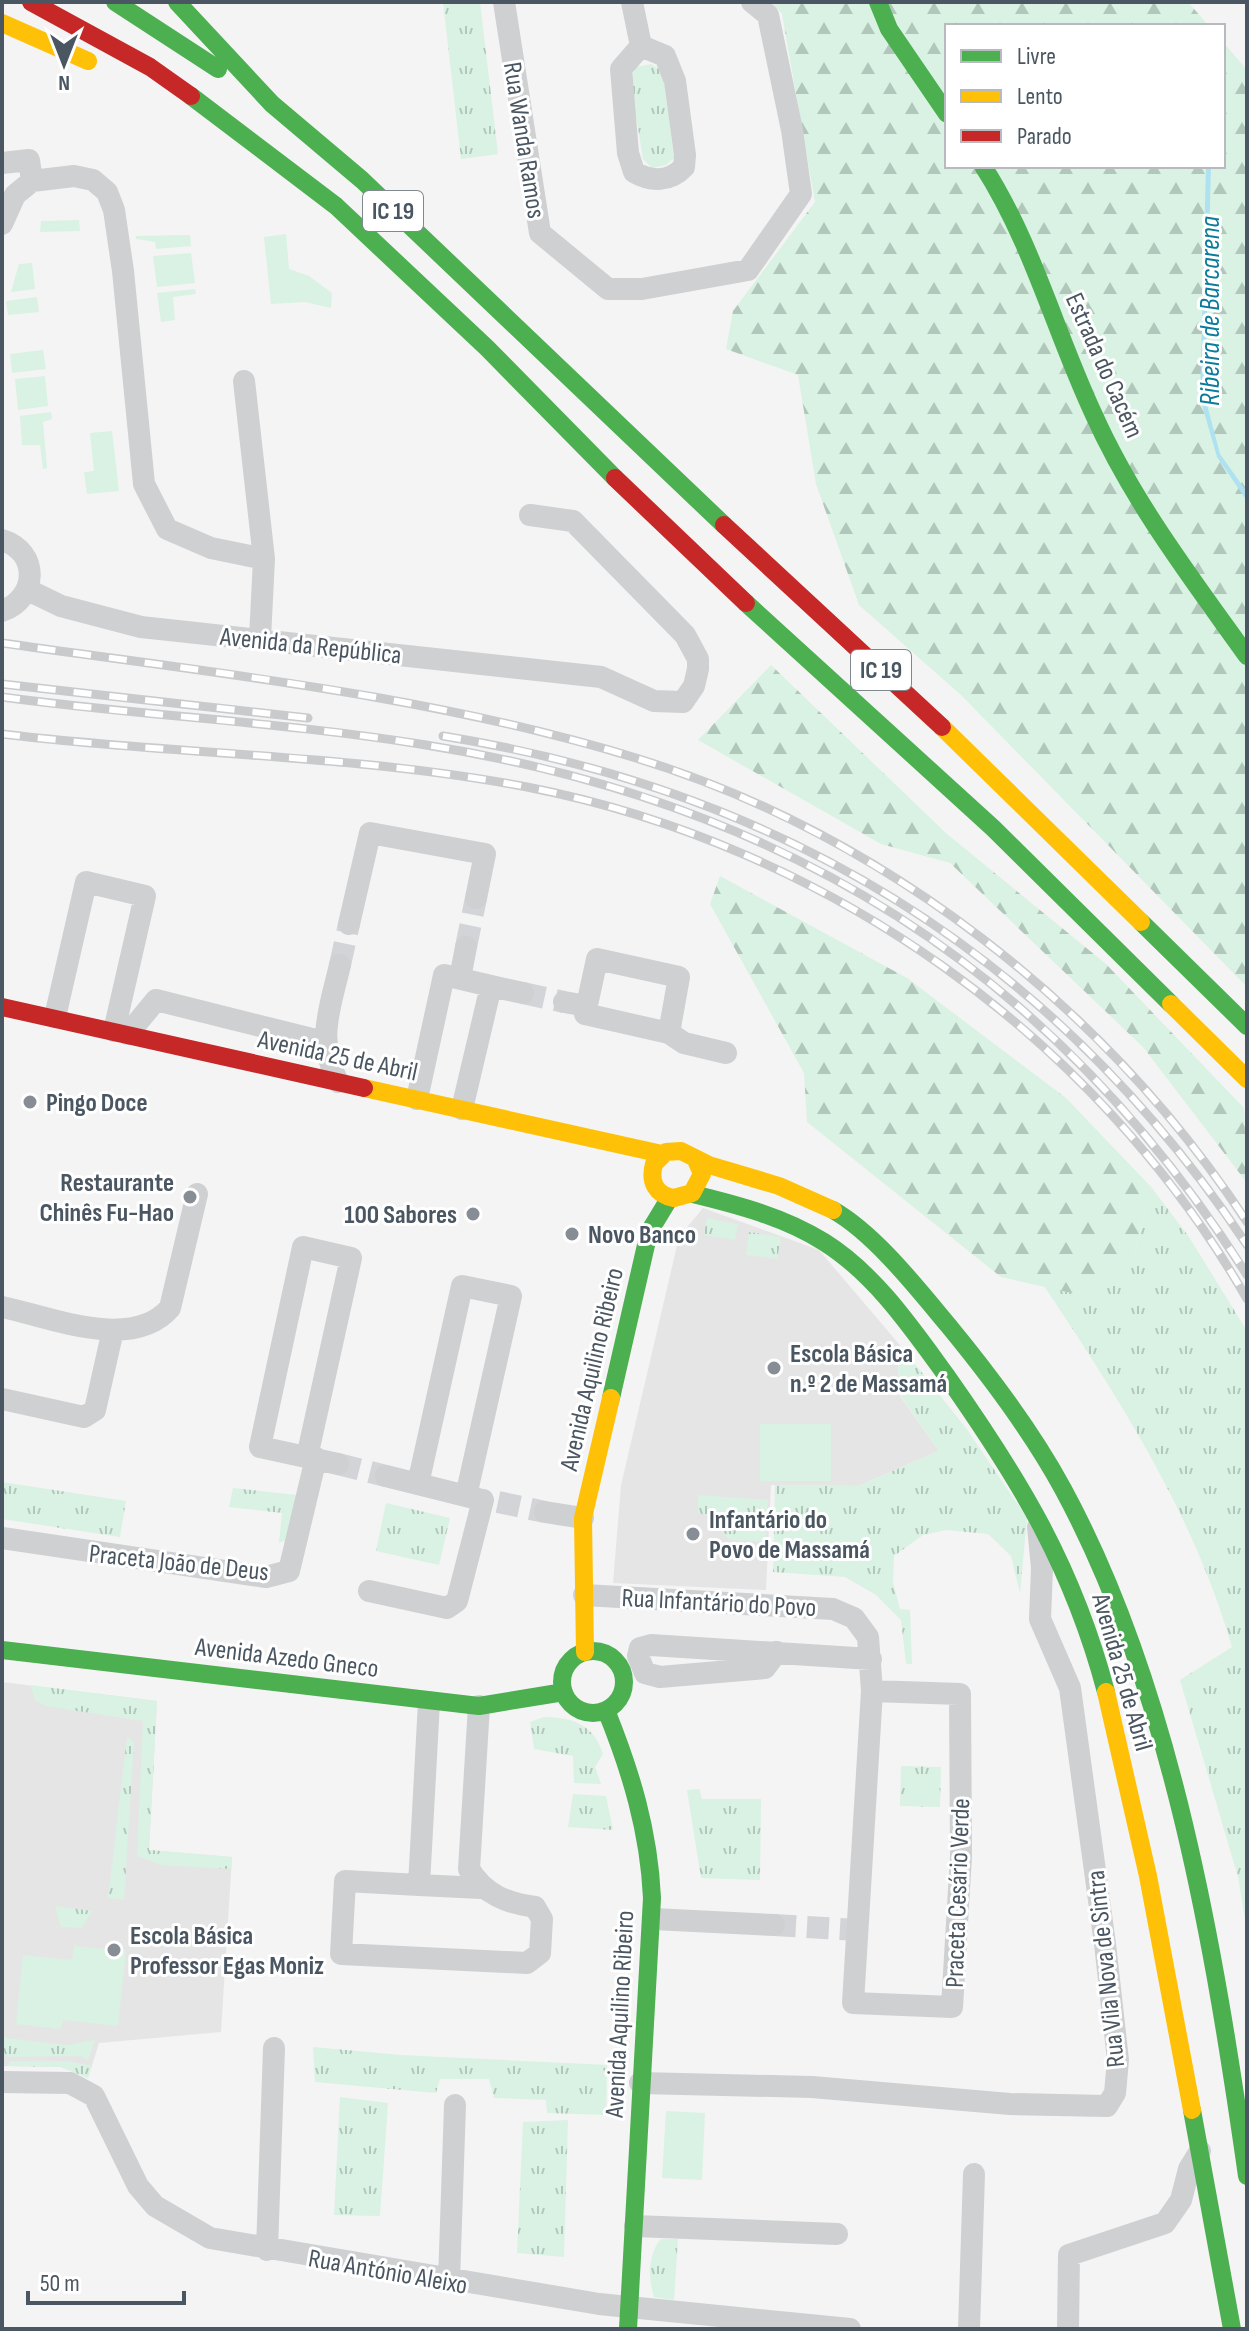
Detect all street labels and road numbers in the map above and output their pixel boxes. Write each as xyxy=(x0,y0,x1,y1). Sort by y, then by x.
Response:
street label: Rua Wanda Ramos xyxy=(496,60,551,221)
road number: IC 19 xyxy=(363,191,423,231)
street label: Estrada do Cacém xyxy=(1058,288,1149,443)
street label: Avenida da República xyxy=(218,621,403,671)
road number: IC 19 xyxy=(851,650,911,690)
street label: Avenida 25 de Abril xyxy=(254,1024,420,1088)
street label: Avenida Aquilino Ribeiro xyxy=(554,1265,631,1475)
street label: Praceta João de Deus xyxy=(87,1539,270,1588)
street label: Rua Infantário do Povo xyxy=(621,1583,817,1624)
street label: Avenida 25 de Abril xyxy=(1084,1589,1159,1755)
street label: Avenida Azedo Gneco xyxy=(192,1632,380,1685)
street label: Praceta Cesário Verde xyxy=(940,1798,977,1988)
street label: Rua Vila Nova de Sintra xyxy=(1081,1869,1132,2069)
street label: Avenida Aquilino Ribeiro xyxy=(600,1910,641,2119)
street label: Rua António Aleixo xyxy=(306,2243,470,2302)

